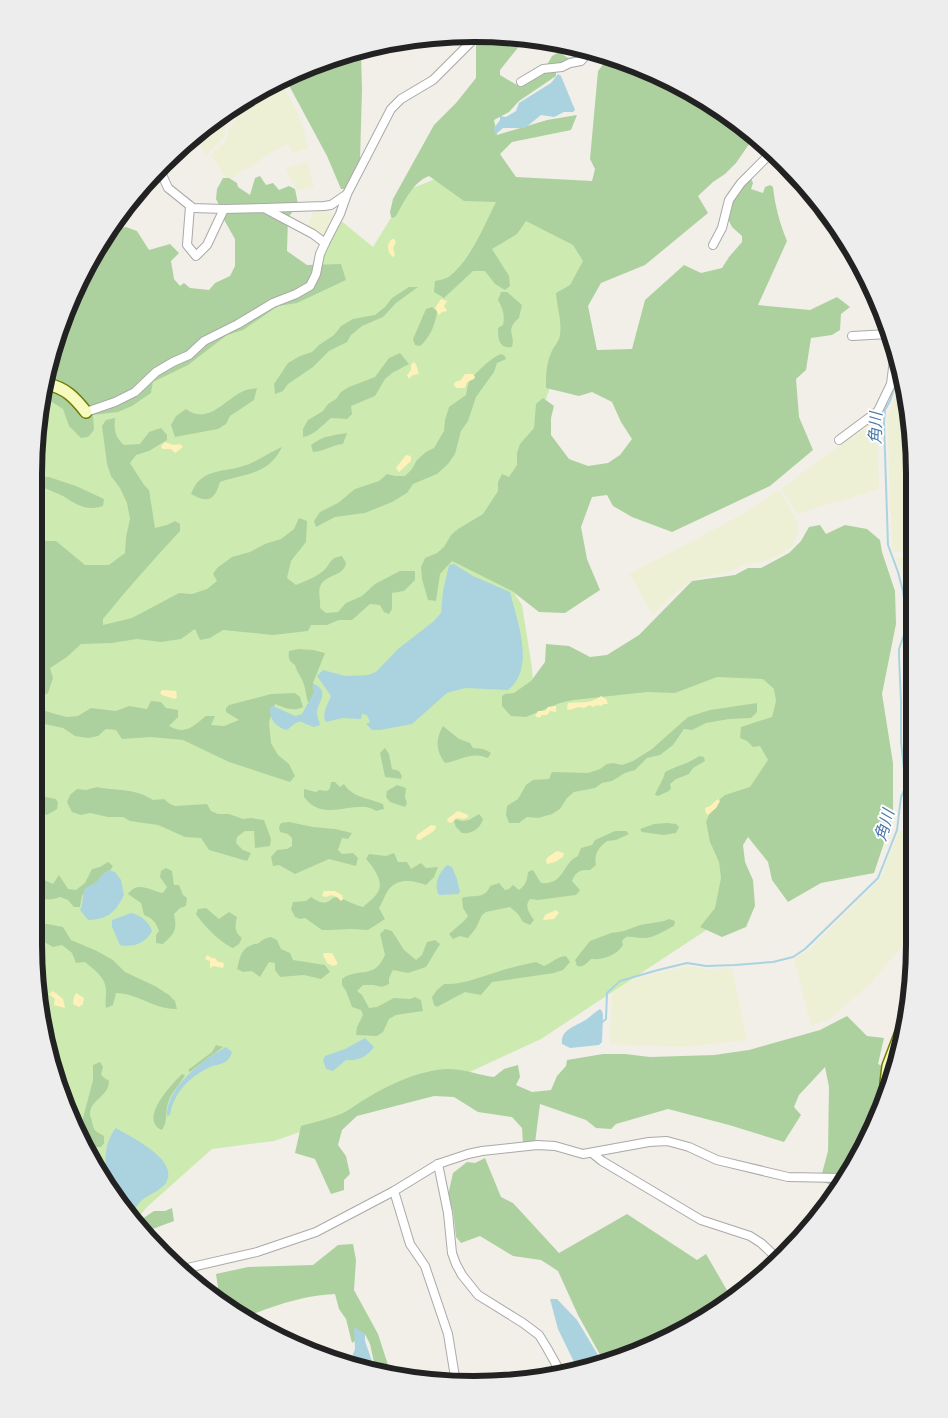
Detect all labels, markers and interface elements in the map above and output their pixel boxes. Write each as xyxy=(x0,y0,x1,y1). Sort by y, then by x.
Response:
water label: 角川 xyxy=(866,410,885,444)
water label: 角川 xyxy=(872,805,898,843)

